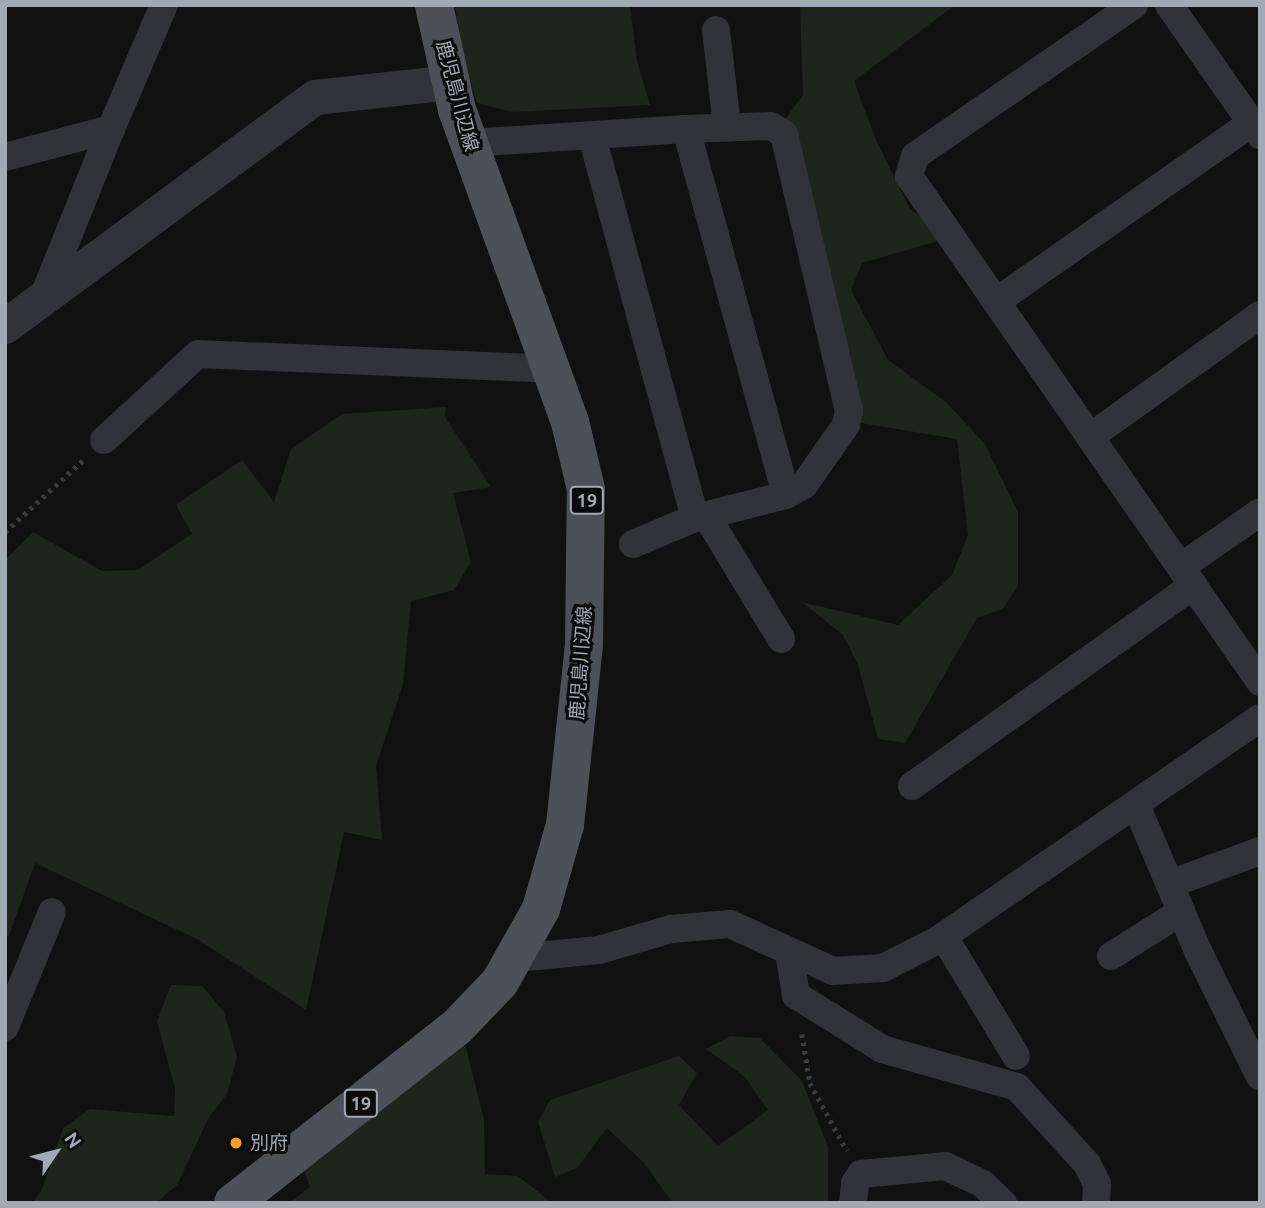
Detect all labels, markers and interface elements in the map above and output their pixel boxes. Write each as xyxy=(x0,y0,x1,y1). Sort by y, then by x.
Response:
street label: 鹿児島川辺線 xyxy=(431,38,483,154)
road number: 19 xyxy=(570,486,604,514)
street label: 鹿児島川辺線 xyxy=(566,605,596,721)
road number: 19 xyxy=(344,1088,378,1118)
north arrow xyxy=(21,1117,91,1187)
text: N xyxy=(60,1128,86,1152)
place label: 別府 xyxy=(250,1132,288,1154)
marker: 別府 xyxy=(228,1135,244,1151)

